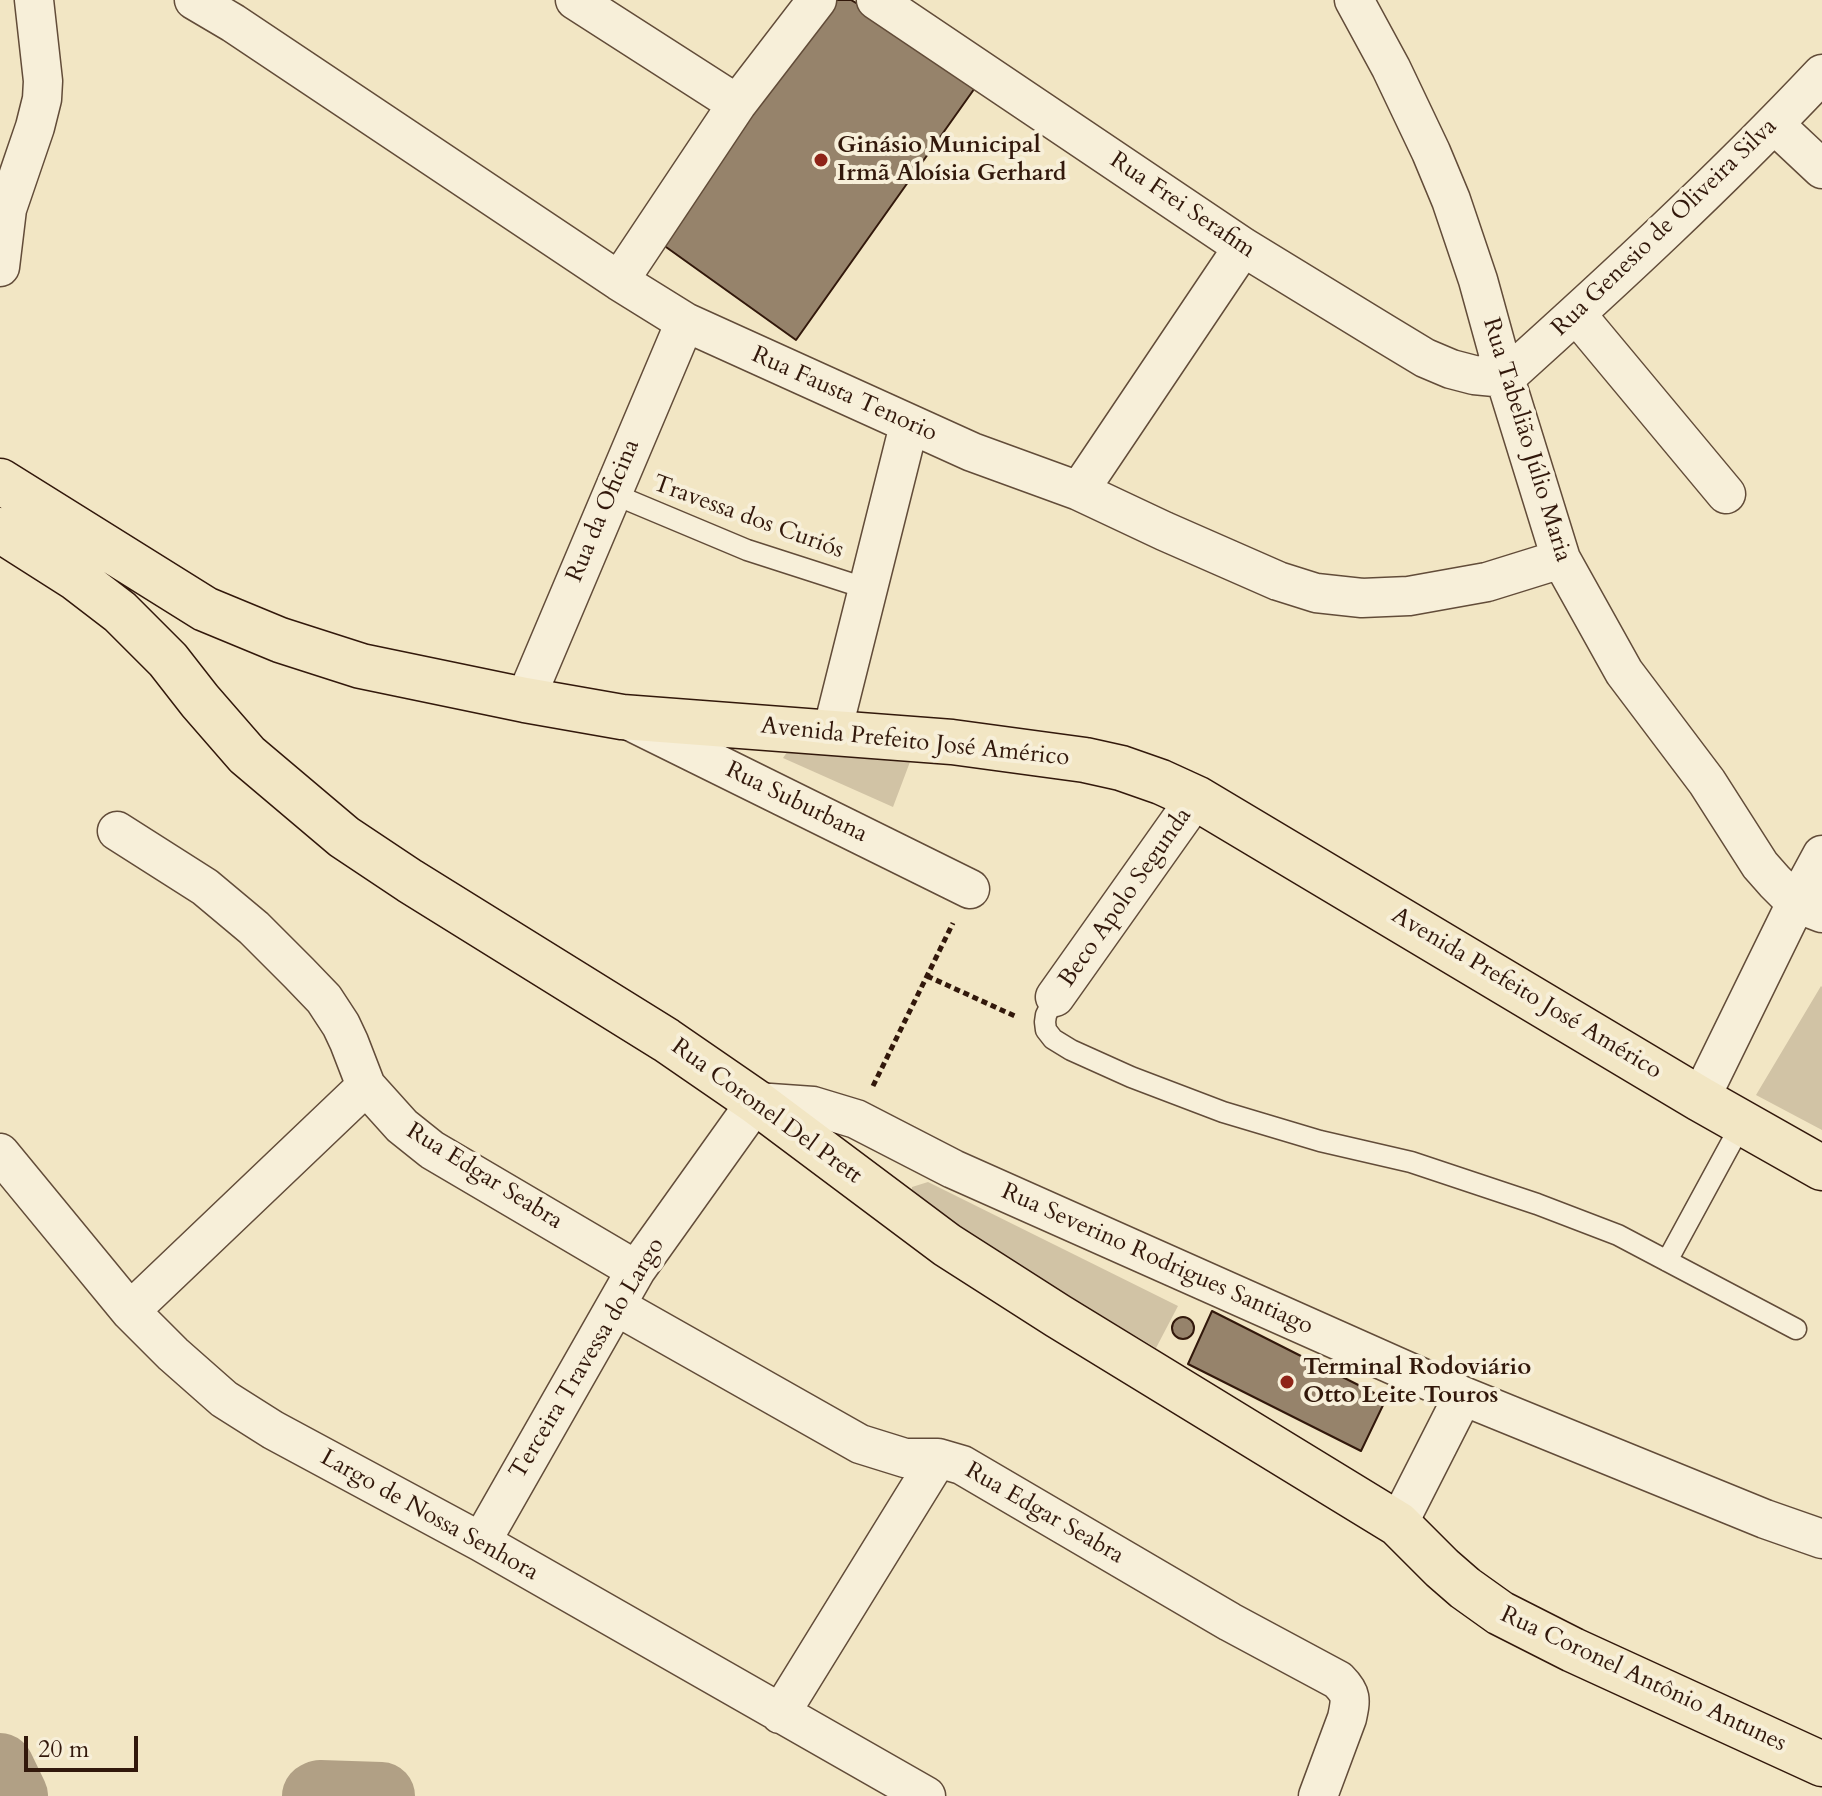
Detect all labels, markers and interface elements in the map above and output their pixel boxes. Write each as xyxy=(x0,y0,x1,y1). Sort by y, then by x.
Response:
street label: Rua Genesio de Oliveira Silva xyxy=(1546,113,1784,343)
place label: Ginásio Municipal Irmã Aloísia Gerhard xyxy=(837,132,1066,188)
street label: Rua Frei Serafim xyxy=(1104,147,1260,265)
marker: Ginásio Municipal Irmã Aloísia Gerhard xyxy=(812,151,830,169)
street label: Rua Tabelião Júlio Maria xyxy=(1475,315,1577,565)
street label: Rua Fausta Tenorio xyxy=(747,341,941,449)
street label: Rua da Oficina xyxy=(561,435,647,587)
street label: Travessa dos Curiós xyxy=(649,470,847,566)
street label: Avenida Prefeito José Américo xyxy=(759,712,1071,774)
street label: Rua Suburbana xyxy=(721,756,871,850)
street label: Beco Apolo Segunda xyxy=(1053,803,1199,993)
street label: Avenida Prefeito José Américo xyxy=(1386,902,1666,1086)
street label: Rua Coronel Del Prett xyxy=(665,1033,867,1191)
street label: Rua Edgar Seabra xyxy=(401,1117,567,1237)
street label: Rua Severino Rodrigues Santiago xyxy=(997,1178,1317,1342)
street label: Terceira Travessa do Largo xyxy=(505,1233,671,1485)
place label: Terminal Rodoviário Otto Leite Touros xyxy=(1303,1354,1531,1410)
marker: Terminal Rodoviário Otto Leite Touros xyxy=(1278,1373,1296,1391)
street label: Largo de Nossa Senhora xyxy=(315,1444,543,1588)
street label: Rua Edgar Seabra xyxy=(959,1457,1129,1571)
street label: Rua Coronel Antônio Antunes xyxy=(1496,1601,1790,1759)
scale bar xyxy=(28,1720,142,1770)
text: 20 m xyxy=(38,1733,89,1766)

